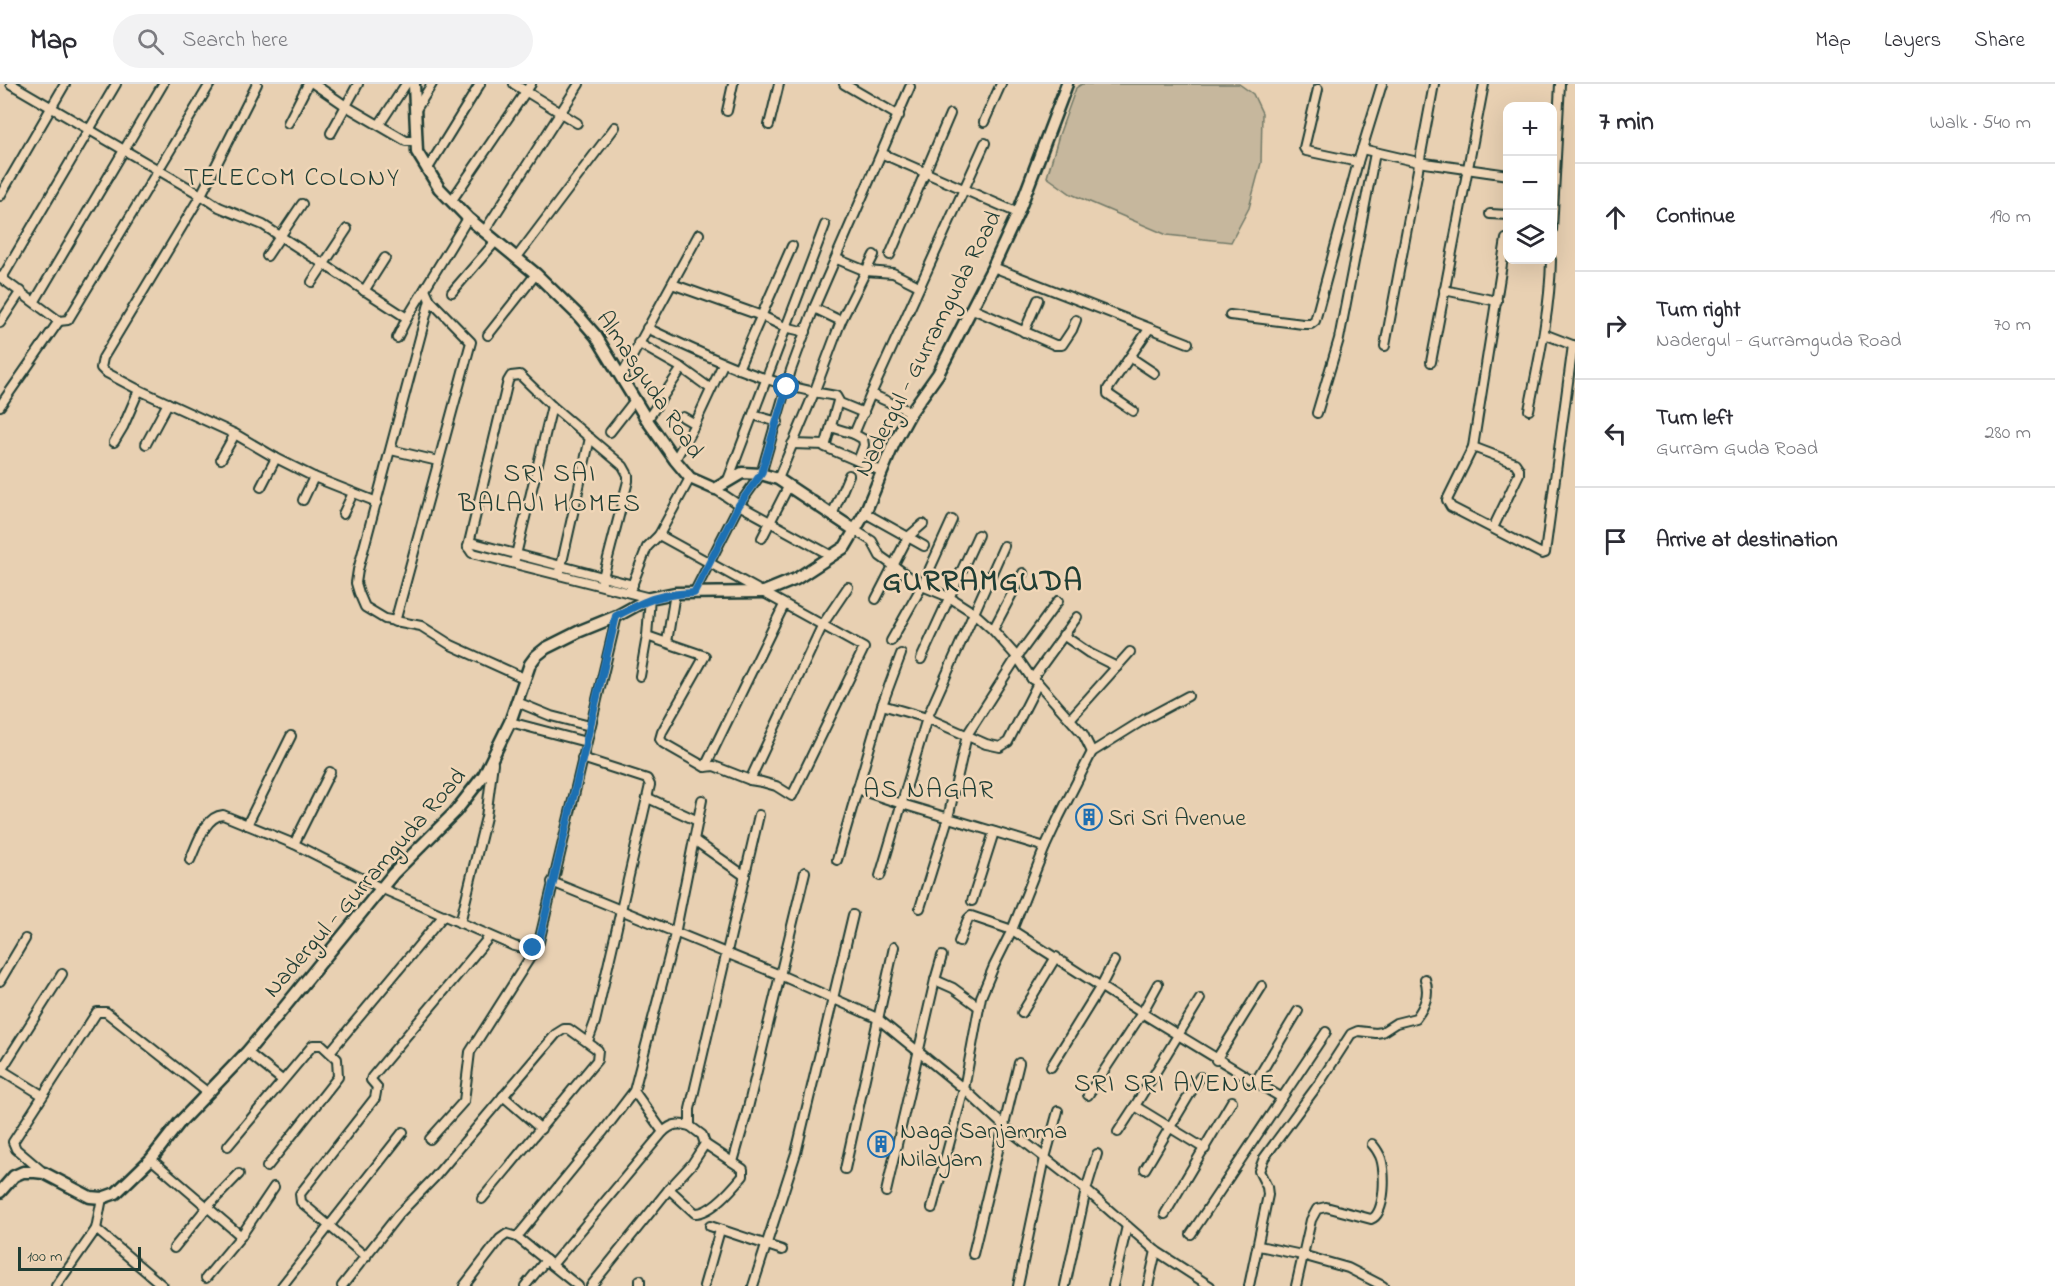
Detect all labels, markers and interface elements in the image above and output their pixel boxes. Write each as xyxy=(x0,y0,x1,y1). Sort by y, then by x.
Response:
search box xyxy=(113,14,533,68)
text: Map xyxy=(30,21,77,62)
icon: search xyxy=(134,25,167,58)
text: Search here xyxy=(182,25,288,57)
text: Map xyxy=(1815,26,1851,56)
text: Layers xyxy=(1884,26,1941,56)
text: Share xyxy=(1974,26,2025,56)
map controls xyxy=(1503,102,1557,264)
button: + xyxy=(1503,102,1557,156)
text: 7 min xyxy=(1599,104,1654,142)
text: Walk · 540 m xyxy=(1929,109,2031,138)
button: − xyxy=(1503,156,1557,210)
district label: TELECOM COLONY xyxy=(184,160,400,198)
icon: ahead xyxy=(1599,201,1632,234)
text: Continue xyxy=(1656,201,1735,233)
text: 190 m xyxy=(1989,203,2031,232)
street label: Nadergul - Gurramguda Road xyxy=(847,204,1012,483)
button: layers xyxy=(1503,210,1557,264)
text: Turn right xyxy=(1656,295,1741,327)
street label: Almasguda Road xyxy=(586,304,712,467)
icon: right xyxy=(1599,309,1632,342)
text: 70 m xyxy=(1994,311,2031,340)
text: Nadergul - Gurramguda Road xyxy=(1656,327,1902,356)
route start xyxy=(773,373,799,399)
text: Turn left xyxy=(1656,403,1733,435)
icon: left xyxy=(1599,417,1632,450)
text: 280 m xyxy=(1984,419,2031,448)
text: Gurram Guda Road xyxy=(1656,435,1818,464)
district label: SRI SAI BALAJI HOMES xyxy=(458,456,641,524)
icon: arrive xyxy=(1599,525,1632,558)
text: Arrive at destination xyxy=(1656,525,1838,557)
district label: GURRAMGUDA xyxy=(883,561,1083,605)
street label: Nadergul - Gurramguda Road xyxy=(256,761,476,1006)
district label: AS NAGAR xyxy=(863,772,995,810)
building icon: Sri Sri Avenue xyxy=(1074,802,1104,832)
place label: Sri Sri Avenue xyxy=(1108,802,1246,837)
route end xyxy=(519,934,545,960)
district label: SRI SRI AVENUE xyxy=(1074,1066,1276,1104)
place label: Naga Sanjamma Nilayam xyxy=(900,1115,1067,1179)
building icon: Naga Sanjamma Nilayam xyxy=(866,1129,896,1159)
scale bar xyxy=(18,1244,141,1272)
text: 100 m xyxy=(27,1245,62,1269)

